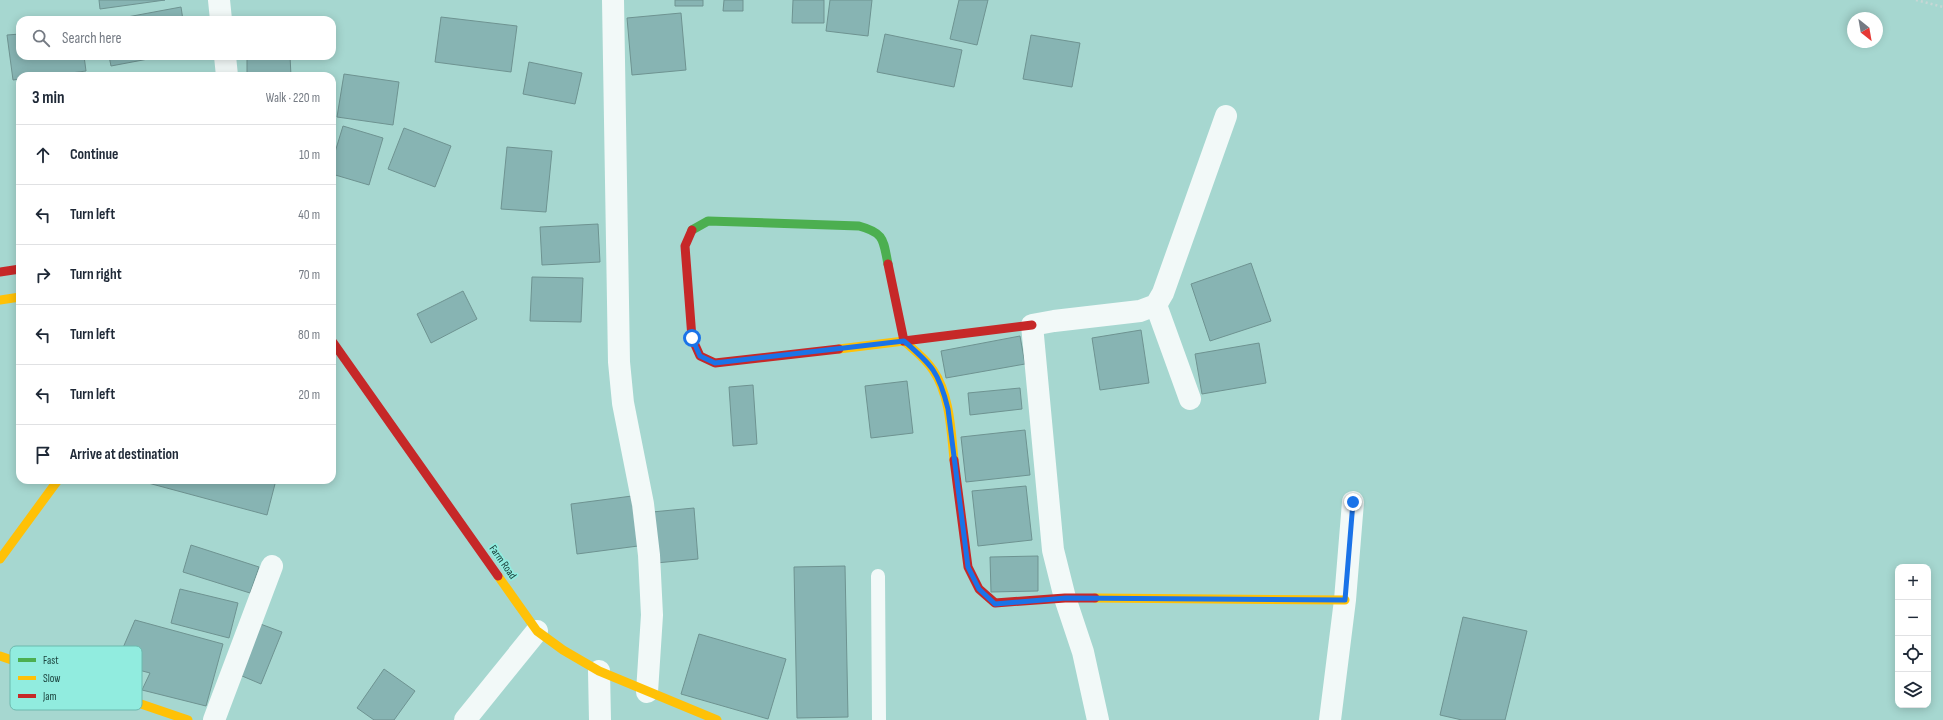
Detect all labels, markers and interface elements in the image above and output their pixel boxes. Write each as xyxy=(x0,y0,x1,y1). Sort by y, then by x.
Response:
north arrow xyxy=(1847,12,1883,48)
search box xyxy=(16,16,336,60)
icon: search xyxy=(30,27,52,49)
text: Search here xyxy=(62,29,122,48)
text: 3 min xyxy=(32,88,65,108)
text: Walk · 220 m xyxy=(266,90,320,106)
icon: ahead xyxy=(32,144,54,166)
text: Continue xyxy=(70,145,119,164)
text: 10 m xyxy=(299,147,320,163)
icon: left xyxy=(32,204,54,226)
text: Turn left xyxy=(70,205,115,224)
text: 40 m xyxy=(298,207,320,223)
icon: right xyxy=(32,264,54,286)
text: Turn right xyxy=(70,265,122,284)
text: 70 m xyxy=(299,267,320,283)
icon: left xyxy=(32,324,54,346)
text: Turn left xyxy=(70,325,115,344)
text: 80 m xyxy=(298,327,320,343)
route start xyxy=(683,329,701,347)
icon: left xyxy=(32,384,54,406)
text: Turn left xyxy=(70,385,115,404)
text: 20 m xyxy=(298,387,320,403)
icon: arrive xyxy=(32,444,54,466)
text: Arrive at destination xyxy=(70,445,179,464)
route end xyxy=(1344,493,1362,511)
street label: Farm Road xyxy=(487,543,520,582)
map controls xyxy=(1895,564,1931,708)
button: + xyxy=(1895,564,1931,600)
button: − xyxy=(1895,600,1931,636)
button: locate xyxy=(1895,636,1931,672)
legend xyxy=(10,646,142,710)
text: Fast xyxy=(43,654,59,667)
text: Slow xyxy=(43,672,60,685)
button: layers xyxy=(1895,672,1931,708)
text: Jam xyxy=(42,690,57,703)

